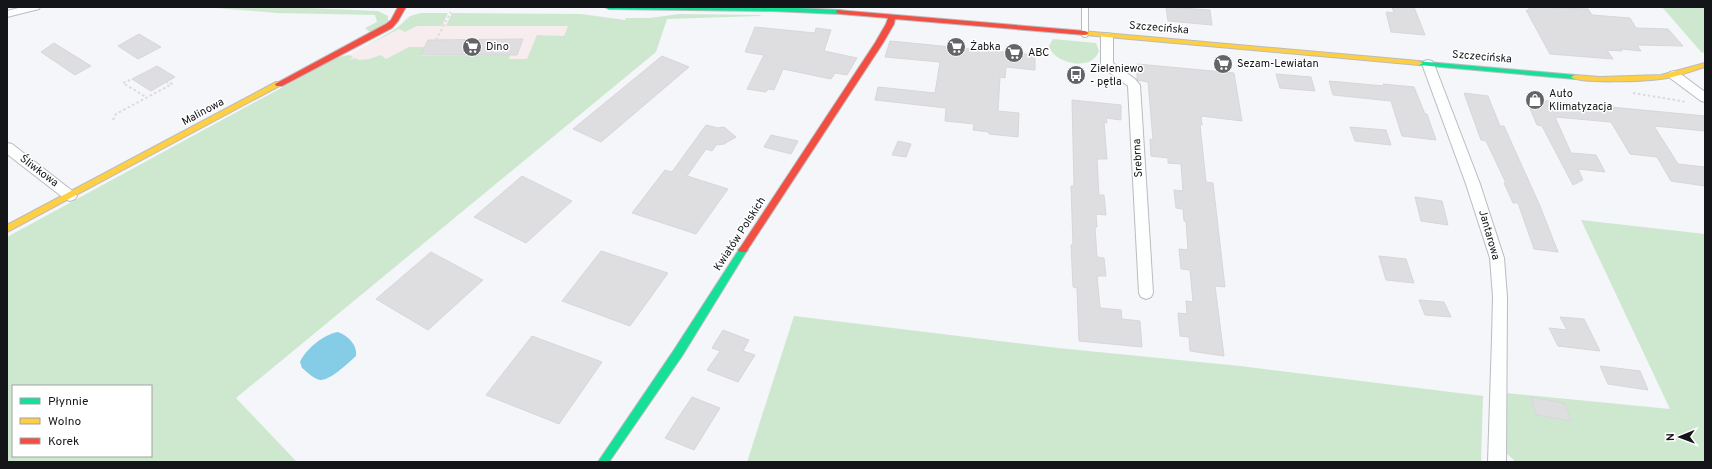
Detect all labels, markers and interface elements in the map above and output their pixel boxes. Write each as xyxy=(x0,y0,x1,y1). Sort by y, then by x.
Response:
street label: Szczecińska xyxy=(1129,18,1190,38)
supermarket icon: Dino xyxy=(461,36,483,58)
supermarket icon: Żabka xyxy=(945,36,967,58)
place label: Żabka xyxy=(970,39,1001,54)
place label: Dino xyxy=(486,40,509,54)
supermarket icon: ABC xyxy=(1003,42,1025,64)
place label: ABC xyxy=(1028,46,1049,60)
street label: Szczecińska xyxy=(1452,47,1513,67)
supermarket icon: Sezam-Lewiatan xyxy=(1212,53,1234,75)
place label: Sezam-Lewiatan xyxy=(1237,57,1319,71)
place label: Zieleniewo - pętla xyxy=(1090,62,1143,89)
bus stop icon: Zieleniewo - pętla xyxy=(1065,64,1087,86)
place label: Auto Klimatyzacja xyxy=(1549,87,1612,114)
shop icon: Auto Klimatyzacja xyxy=(1524,89,1546,111)
street label: Malinowa xyxy=(179,95,227,129)
street label: Srebrna xyxy=(1130,138,1146,178)
street label: Śliwkowa xyxy=(17,151,62,190)
street label: Kwiatów Polskich xyxy=(711,194,769,274)
street label: Jantarowa xyxy=(1475,208,1503,262)
legend xyxy=(12,385,152,457)
text: Płynnie xyxy=(48,394,88,410)
text: Wolno xyxy=(48,414,82,430)
north arrow xyxy=(1660,417,1700,457)
text: N xyxy=(1664,433,1678,441)
text: Korek xyxy=(48,434,79,450)

